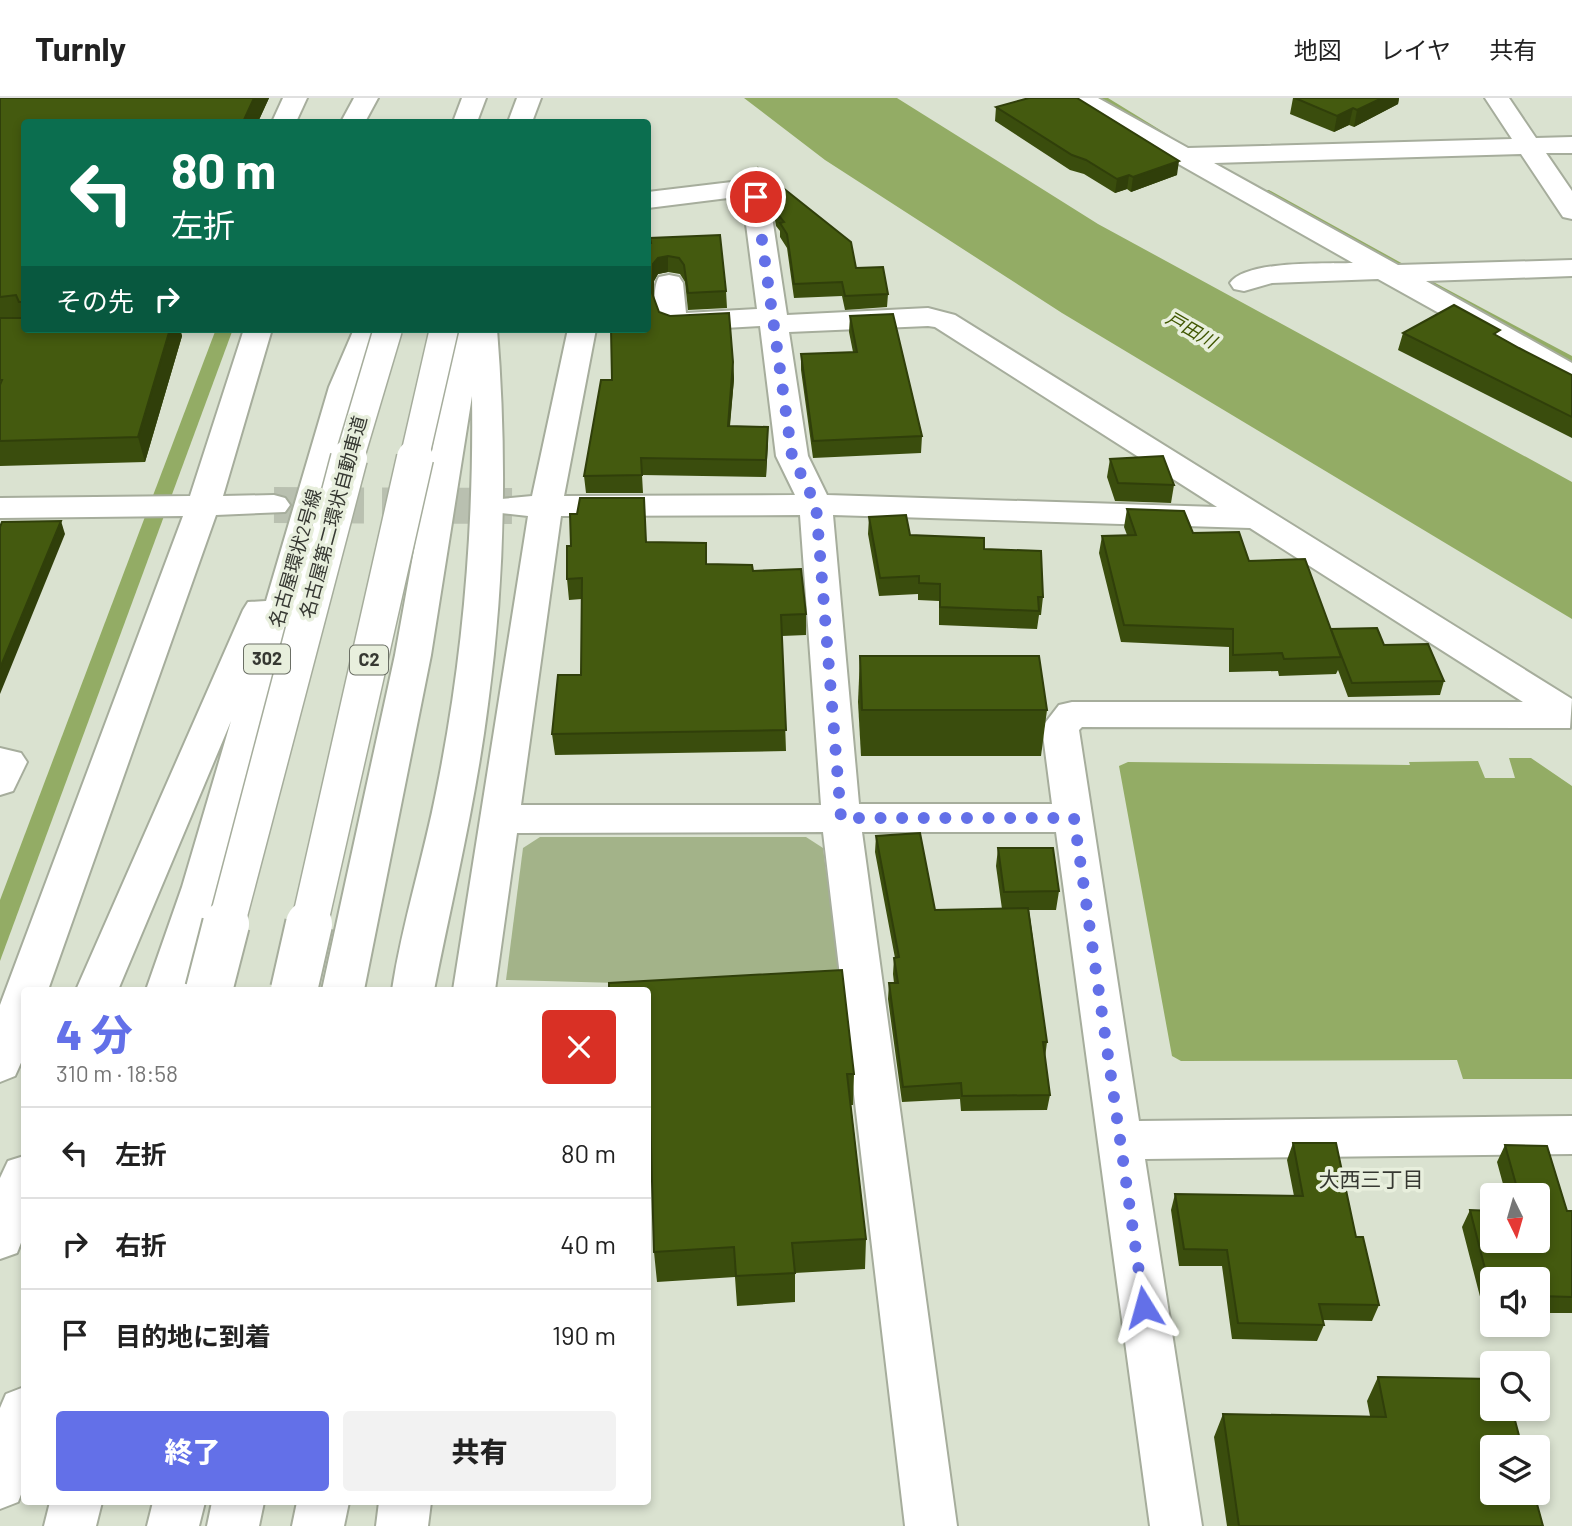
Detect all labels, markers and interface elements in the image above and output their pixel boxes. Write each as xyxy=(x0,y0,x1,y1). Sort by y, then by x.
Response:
text: Turnly xyxy=(35,28,126,68)
text: 地図 xyxy=(1294,35,1342,64)
text: レイヤ xyxy=(1380,35,1451,64)
text: 共有 xyxy=(1489,35,1537,64)
text: 80 m xyxy=(171,140,276,199)
icon: left xyxy=(56,147,147,238)
pin xyxy=(726,167,786,227)
icon: arrive xyxy=(737,178,775,216)
text: 左折 xyxy=(171,205,235,243)
icon: right xyxy=(148,280,186,318)
text: その先 xyxy=(56,285,134,316)
water label: 戸田川 xyxy=(1163,306,1222,353)
street label: 名古屋第二環状自動車道 xyxy=(294,413,371,621)
street label: 名古屋環状2号線 xyxy=(264,486,325,630)
road number: 302 xyxy=(244,644,290,674)
road number: C2 xyxy=(350,646,388,674)
text: 4 分 xyxy=(56,1008,133,1058)
button: close xyxy=(542,1010,616,1084)
text: 310 m · 18:58 xyxy=(56,1059,178,1087)
icon: left xyxy=(56,1134,94,1172)
text: 80 m xyxy=(561,1137,616,1168)
text: 左折 xyxy=(115,1138,167,1169)
district label: 大西三丁目 xyxy=(1319,1166,1424,1191)
north arrow xyxy=(1480,1183,1550,1253)
map controls xyxy=(1480,1183,1550,1505)
icon: right xyxy=(56,1225,94,1263)
text: 40 m xyxy=(560,1228,616,1259)
text: 右折 xyxy=(115,1229,167,1260)
button: sound xyxy=(1480,1267,1550,1337)
position arrow xyxy=(1107,1270,1181,1344)
icon: arrive xyxy=(56,1316,94,1354)
text: 190 m xyxy=(552,1319,616,1350)
text: 目的地に到着 xyxy=(115,1320,271,1351)
button: search xyxy=(1480,1351,1550,1421)
button: 終了 xyxy=(56,1411,329,1491)
button: 共有 xyxy=(343,1411,616,1491)
button: layers xyxy=(1480,1435,1550,1505)

